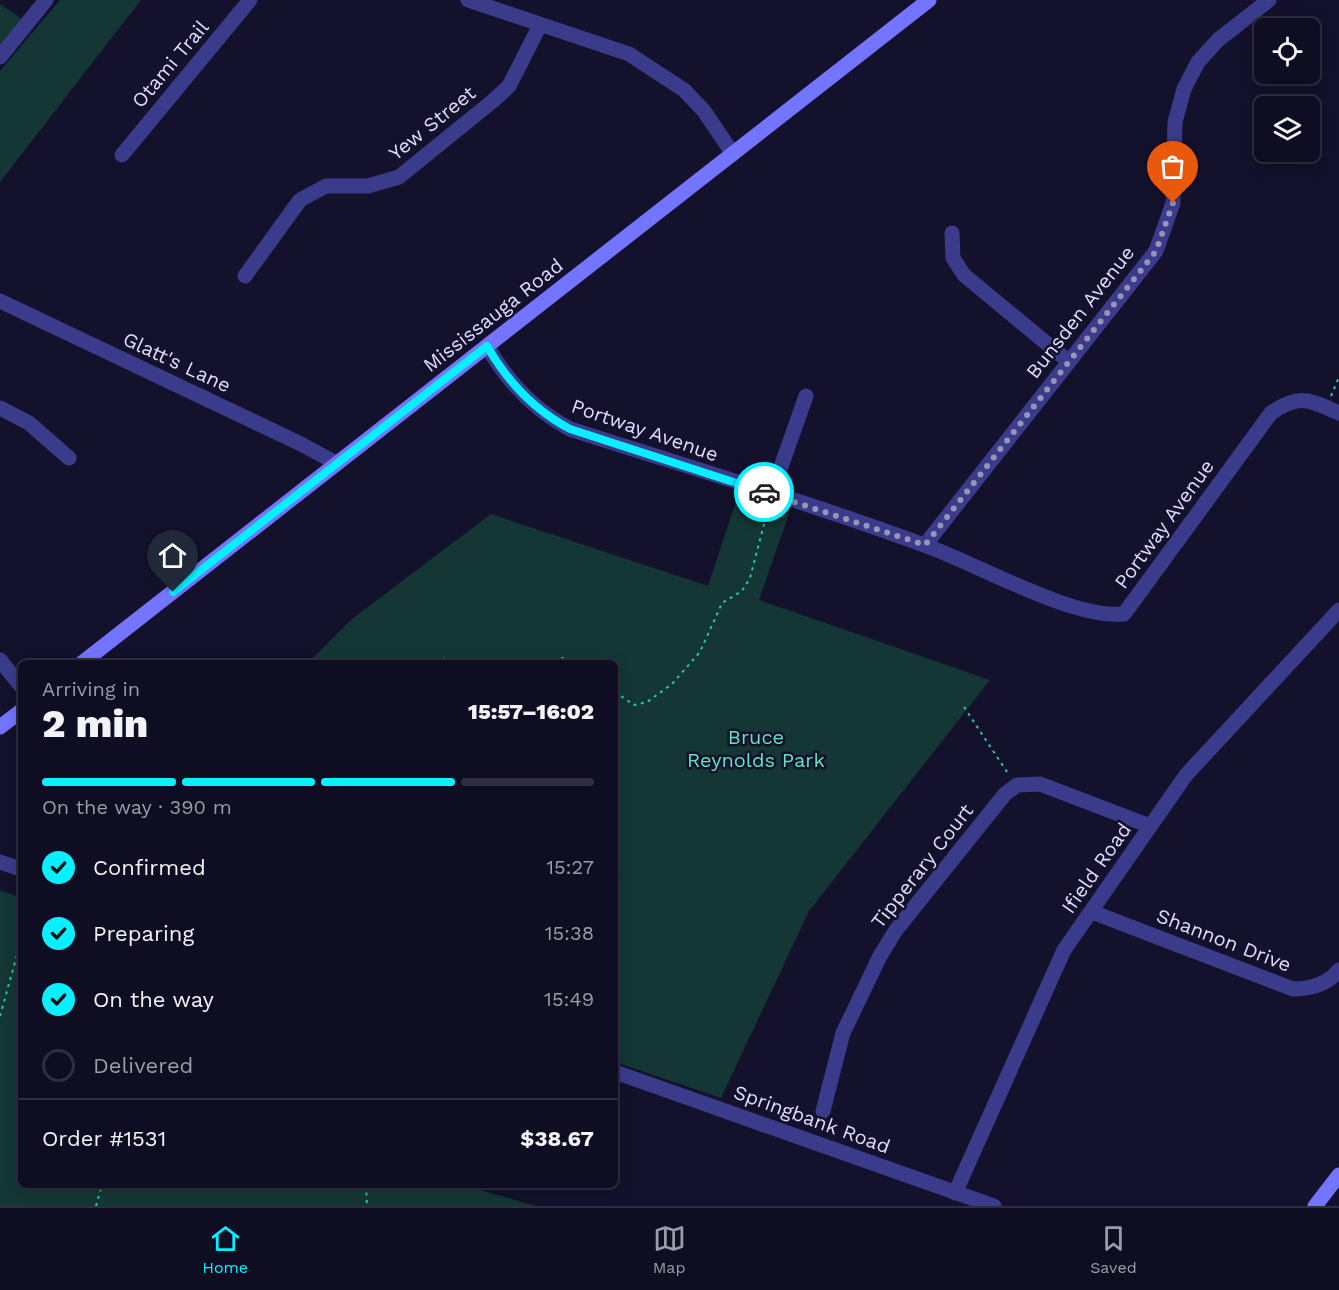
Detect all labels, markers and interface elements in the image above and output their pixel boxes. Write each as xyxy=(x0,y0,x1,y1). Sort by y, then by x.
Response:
street label: Otami Trail xyxy=(127,15,213,113)
map controls xyxy=(1254,18,1320,162)
button: locate xyxy=(1254,18,1320,84)
street label: Yew Street xyxy=(384,80,481,165)
button: layers xyxy=(1254,96,1320,162)
pin xyxy=(1147,141,1198,203)
icon: bag xyxy=(1156,150,1189,183)
street label: Bunsden Avenue xyxy=(1021,241,1139,383)
street label: Mississauga Road xyxy=(418,253,568,377)
street label: Glatt's Lane xyxy=(119,327,235,397)
street label: Portway Avenue xyxy=(568,394,722,466)
street label: Portway Avenue xyxy=(1109,455,1219,593)
courier xyxy=(734,462,794,522)
icon: car xyxy=(748,476,781,509)
pin xyxy=(147,530,198,592)
icon: home xyxy=(156,539,189,572)
text: Arriving in xyxy=(42,677,140,701)
text: 15:57–16:02 xyxy=(468,699,594,724)
text: 2 min xyxy=(42,701,148,746)
park label: Bruce Reynolds Park xyxy=(687,725,825,772)
text: On the way · 390 m xyxy=(42,795,232,819)
street label: Tipperary Court xyxy=(866,798,979,933)
street label: Ifield Road xyxy=(1056,818,1136,918)
icon: check xyxy=(42,851,75,884)
text: Confirmed xyxy=(93,855,206,880)
text: 15:27 xyxy=(546,855,594,879)
street label: Shannon Drive xyxy=(1153,903,1295,977)
icon: check xyxy=(42,917,75,950)
text: Preparing xyxy=(93,921,194,946)
text: 15:38 xyxy=(545,921,594,945)
icon: check xyxy=(42,983,75,1016)
text: On the way xyxy=(93,987,214,1012)
text: 15:49 xyxy=(544,987,594,1011)
text: Delivered xyxy=(93,1053,193,1078)
street label: Springbank Road xyxy=(731,1080,893,1158)
text: Order #1531 xyxy=(42,1126,166,1151)
text: $38.67 xyxy=(520,1126,594,1151)
tab: Home xyxy=(202,1222,248,1277)
tab: Map xyxy=(653,1222,686,1277)
tab: Saved xyxy=(1090,1222,1137,1277)

